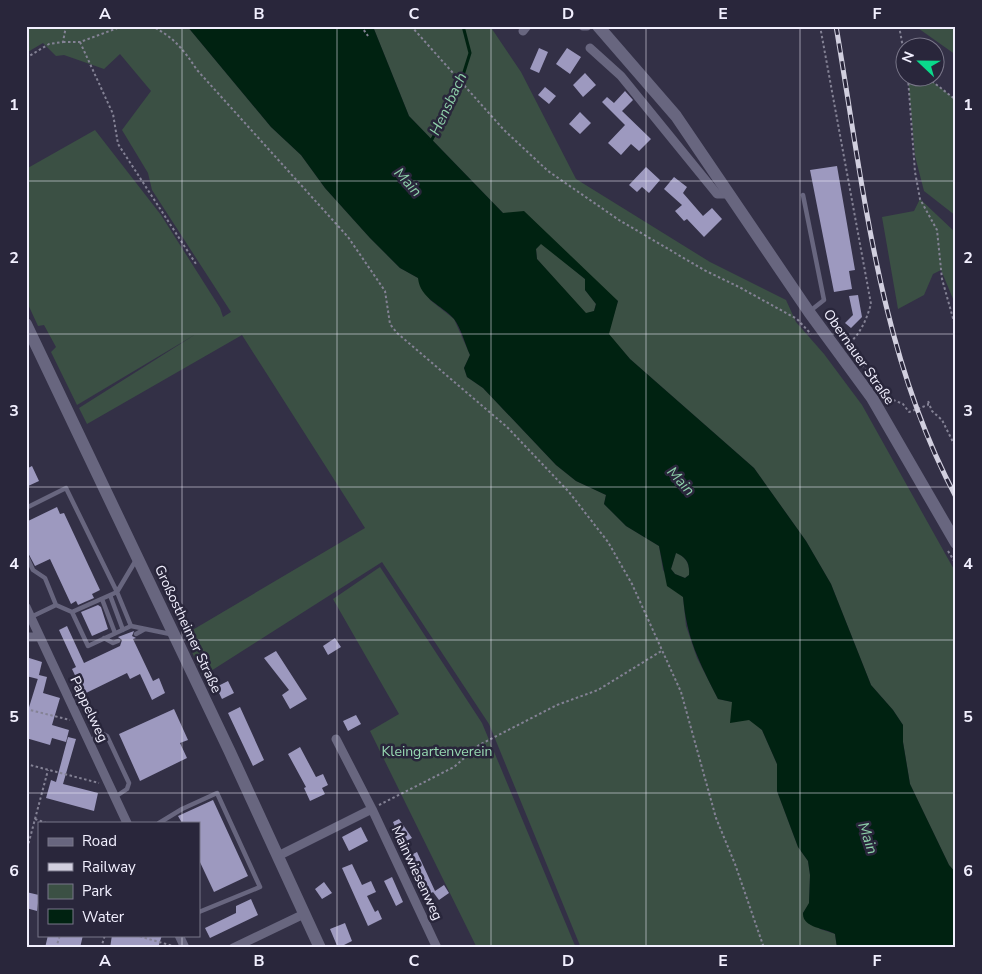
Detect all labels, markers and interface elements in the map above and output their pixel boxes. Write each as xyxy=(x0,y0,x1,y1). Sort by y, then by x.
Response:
text: A xyxy=(99,3,111,25)
text: B xyxy=(253,3,265,25)
text: C xyxy=(409,3,420,25)
text: D xyxy=(562,3,574,25)
text: E xyxy=(718,3,728,25)
text: F xyxy=(873,3,882,25)
north arrow xyxy=(894,38,944,88)
text: N xyxy=(898,49,919,66)
water label: Hensbach xyxy=(425,69,471,139)
text: 1 xyxy=(9,94,19,116)
text: 1 xyxy=(963,94,973,116)
water label: Main xyxy=(390,163,426,201)
text: 2 xyxy=(9,247,19,269)
text: 2 xyxy=(963,247,973,269)
street label: Obernauer Straße xyxy=(819,305,899,409)
text: 3 xyxy=(9,400,19,422)
text: 3 xyxy=(963,400,973,422)
water label: Main xyxy=(663,462,699,500)
text: 4 xyxy=(9,553,19,575)
text: 4 xyxy=(963,553,973,575)
street label: Großostheimer Straße xyxy=(150,562,226,696)
street label: Pappelweg xyxy=(65,673,113,745)
text: 5 xyxy=(9,706,19,728)
text: 5 xyxy=(963,706,973,728)
park label: Kleingartenverein xyxy=(382,742,492,761)
water label: Main xyxy=(853,819,883,857)
legend xyxy=(38,822,200,936)
street label: Mainwiesenweg xyxy=(387,823,447,923)
text: Road xyxy=(82,831,117,851)
text: Railway xyxy=(82,857,136,877)
text: 6 xyxy=(9,860,19,882)
text: 6 xyxy=(963,860,973,882)
text: Park xyxy=(82,881,112,901)
text: Water xyxy=(82,907,125,927)
text: A xyxy=(99,950,111,972)
text: B xyxy=(253,950,265,972)
text: C xyxy=(409,950,420,972)
text: D xyxy=(562,950,574,972)
text: E xyxy=(718,950,728,972)
text: F xyxy=(873,950,882,972)

